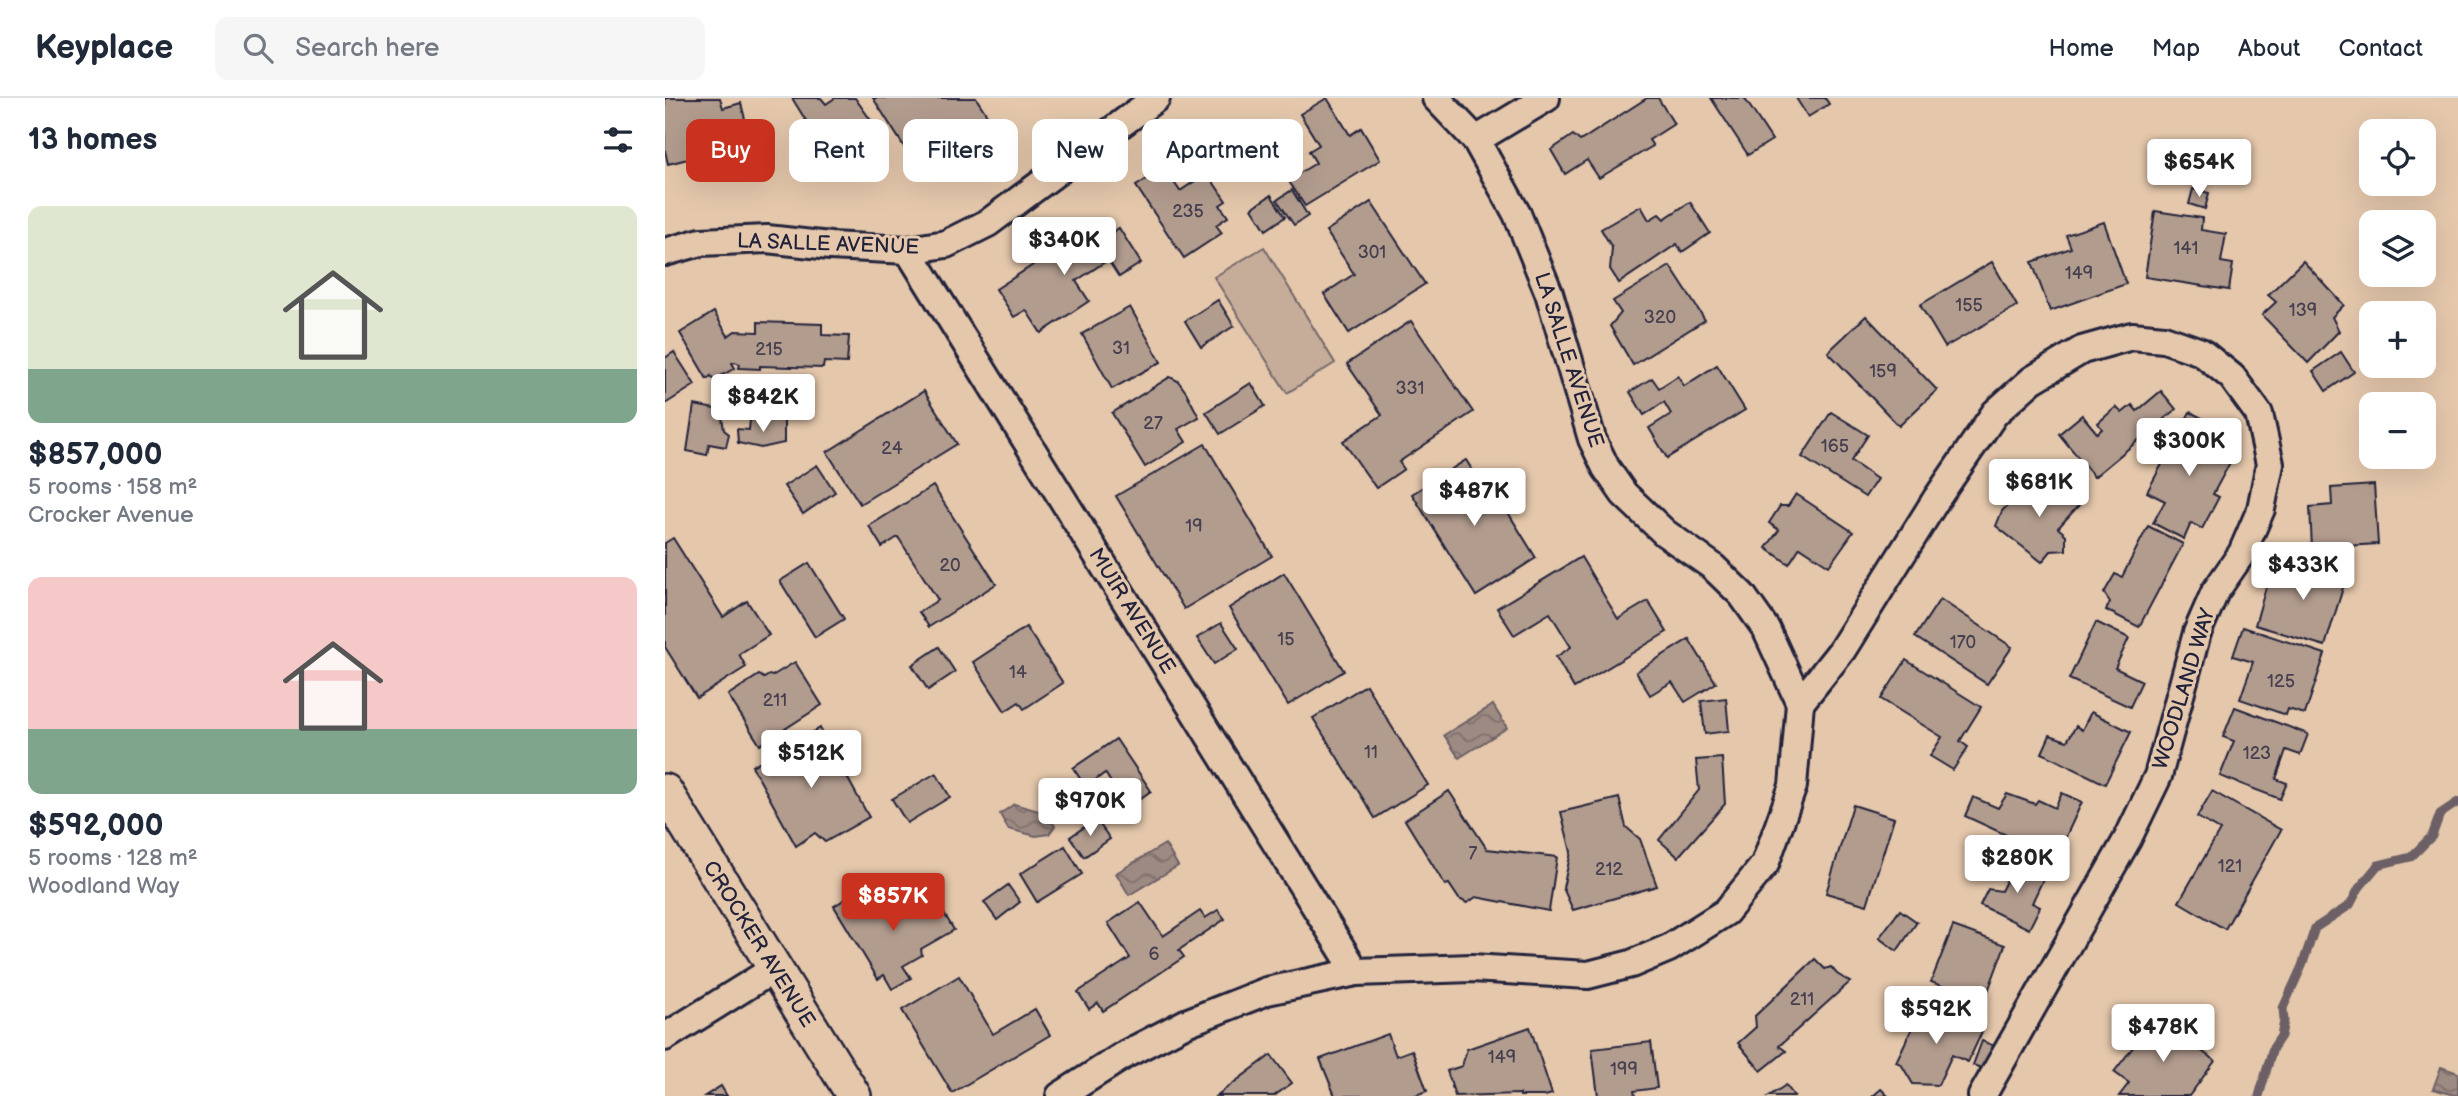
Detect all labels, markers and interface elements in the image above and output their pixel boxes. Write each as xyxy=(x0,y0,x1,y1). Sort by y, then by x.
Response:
search box xyxy=(215,17,705,80)
text: Keyplace xyxy=(35,28,173,68)
icon: search xyxy=(239,29,277,67)
text: Search here xyxy=(295,33,439,64)
text: Home xyxy=(2049,34,2114,63)
text: Map xyxy=(2152,34,2200,63)
text: About xyxy=(2238,34,2300,63)
text: Contact xyxy=(2338,34,2423,63)
chip: Buy xyxy=(686,119,775,182)
chip: Rent xyxy=(789,119,889,182)
chip: Filters xyxy=(903,119,1018,182)
chip: New xyxy=(1032,119,1128,182)
chip: Apartment xyxy=(1142,119,1303,182)
map controls xyxy=(2359,119,2436,469)
button: locate xyxy=(2359,119,2436,196)
icon: filters xyxy=(599,121,637,159)
text: 13 homes xyxy=(28,122,157,158)
pin: $654K xyxy=(2150,140,2248,199)
text: $654K xyxy=(2163,148,2235,176)
house number: 235 xyxy=(1172,201,1204,222)
button: layers xyxy=(2359,210,2436,287)
pin: $340K xyxy=(1015,218,1113,277)
text: $340K xyxy=(1028,226,1100,254)
street label: LA SALLE AVENUE xyxy=(737,228,919,260)
house number: 141 xyxy=(2174,238,2198,259)
house number: 301 xyxy=(1358,242,1386,263)
icon: home xyxy=(270,252,396,378)
house number: 149 xyxy=(2065,263,2093,284)
street label: LA SALLE AVENUE xyxy=(1529,269,1609,451)
house number: 155 xyxy=(1955,295,1983,316)
house number: 139 xyxy=(2289,300,2317,321)
button: + xyxy=(2359,301,2436,378)
house number: 320 xyxy=(1644,307,1676,328)
house number: 31 xyxy=(1112,338,1130,359)
house number: 215 xyxy=(755,339,783,360)
house number: 159 xyxy=(1869,361,1897,382)
pin: $842K xyxy=(714,374,812,434)
house number: 331 xyxy=(1395,378,1425,399)
text: $842K xyxy=(727,383,799,411)
button: − xyxy=(2359,392,2436,469)
house number: 27 xyxy=(1143,413,1163,434)
pin: $300K xyxy=(2140,418,2238,478)
text: $300K xyxy=(2153,427,2225,455)
house number: 165 xyxy=(1821,436,1849,457)
text: $857,000 xyxy=(28,437,162,473)
house number: 24 xyxy=(881,438,903,459)
pin: $681K xyxy=(1990,460,2088,519)
pin: $487K xyxy=(1425,468,1523,528)
text: $681K xyxy=(2005,468,2073,496)
text: 5 rooms · 158 m² xyxy=(28,473,197,501)
text: $487K xyxy=(1439,477,1509,505)
text: Crocker Avenue xyxy=(28,501,194,529)
house number: 19 xyxy=(1185,516,1203,537)
pin: $433K xyxy=(2254,542,2352,602)
street label: MUIR AVENUE xyxy=(1083,544,1181,678)
text: $433K xyxy=(2267,551,2339,579)
house number: 20 xyxy=(939,555,961,576)
street label: WOODLAND WAY xyxy=(2148,605,2221,772)
icon: home xyxy=(270,623,396,749)
house number: 15 xyxy=(1277,629,1295,650)
house number: 170 xyxy=(1950,632,1976,653)
house number: 14 xyxy=(1009,662,1027,683)
house number: 125 xyxy=(2267,671,2295,692)
house number: 211 xyxy=(763,690,787,711)
pin: $512K xyxy=(762,730,860,790)
text: $512K xyxy=(777,739,845,767)
house number: 11 xyxy=(1364,742,1378,763)
house number: 123 xyxy=(2243,743,2271,764)
pin: $970K xyxy=(1041,778,1139,838)
text: $970K xyxy=(1054,787,1126,815)
text: $592,000 xyxy=(28,808,163,844)
pin: $280K xyxy=(1968,836,2066,895)
house number: 7 xyxy=(1469,843,1478,864)
text: 5 rooms · 128 m² xyxy=(28,844,198,872)
text: $280K xyxy=(1981,844,2053,872)
street label: CROCKER AVENUE xyxy=(698,856,820,1032)
house number: 121 xyxy=(2218,856,2242,877)
house number: 212 xyxy=(1595,859,1623,880)
text: Woodland Way xyxy=(28,872,179,900)
pin: $857K xyxy=(844,874,942,933)
text: $857K xyxy=(858,882,928,910)
house number: 6 xyxy=(1149,944,1160,965)
pin: $592K xyxy=(1887,986,1985,1046)
house number: 211 xyxy=(1790,989,1814,1010)
text: $592K xyxy=(1900,995,1972,1023)
pin: $478K xyxy=(2114,1004,2212,1064)
text: $478K xyxy=(2128,1013,2198,1041)
house number: 149 xyxy=(1488,1047,1516,1068)
house number: 199 xyxy=(1610,1059,1638,1080)

